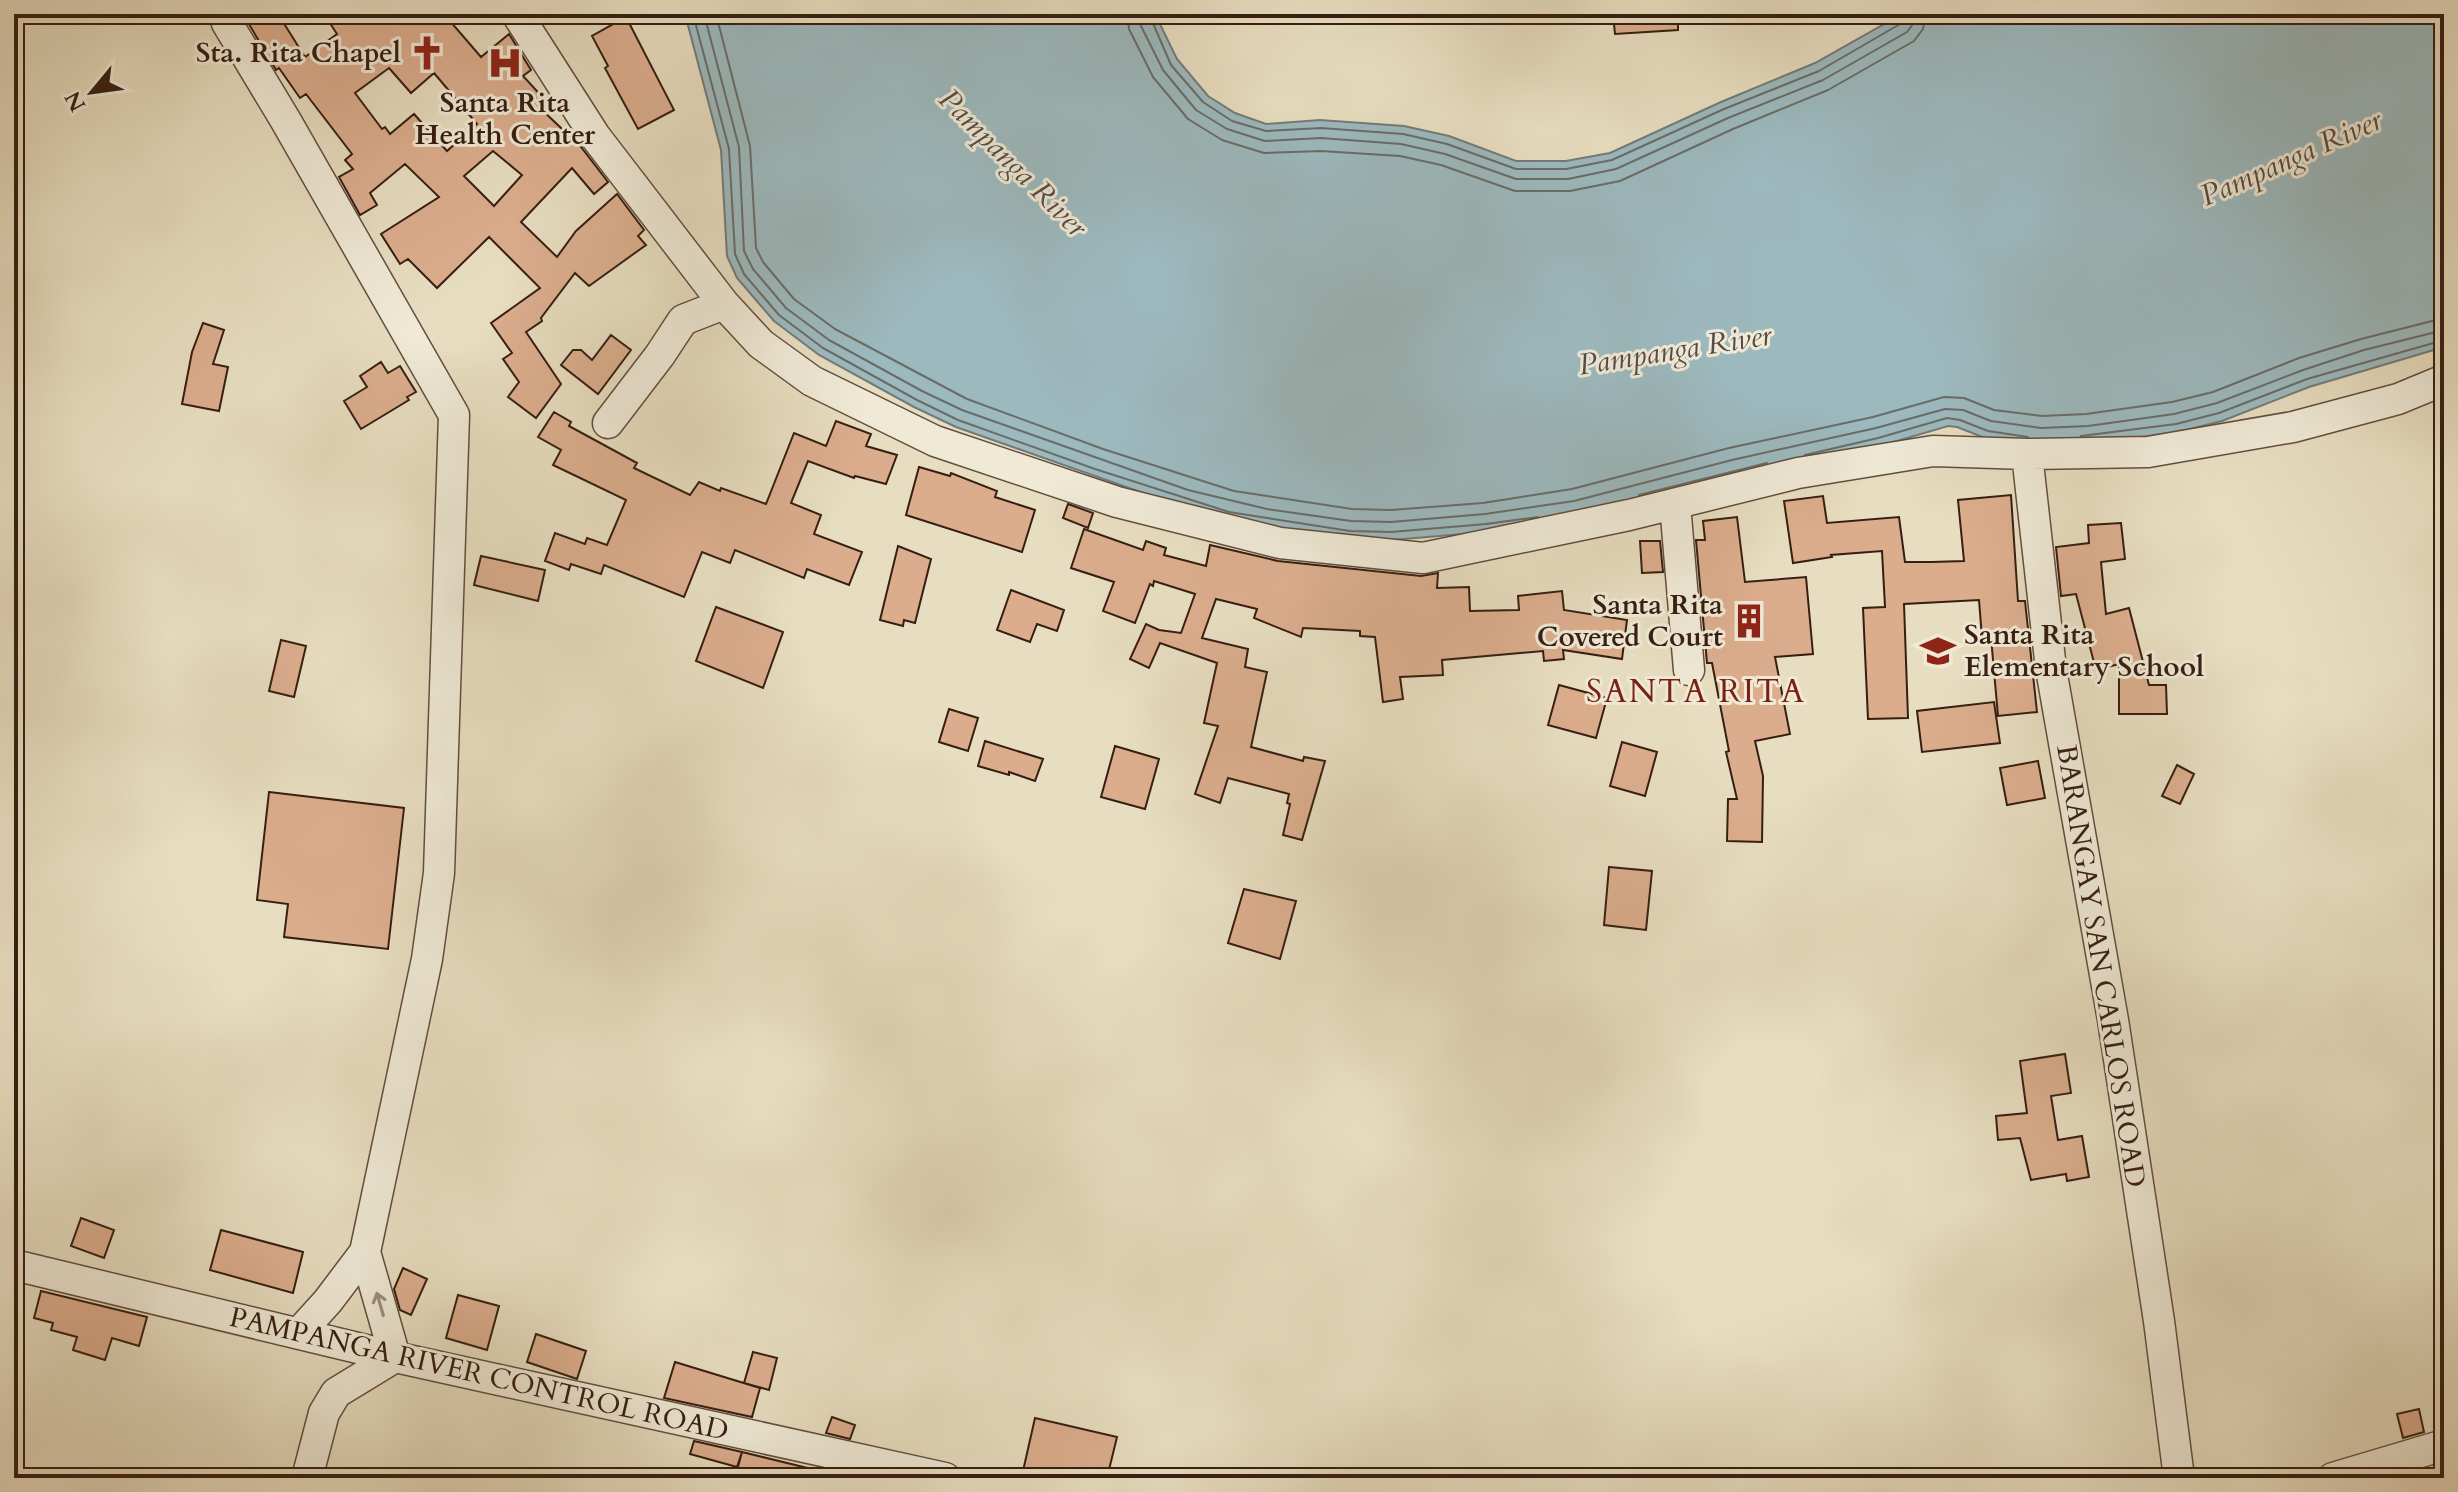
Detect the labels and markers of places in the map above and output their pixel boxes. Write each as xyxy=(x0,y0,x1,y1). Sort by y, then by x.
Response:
place label: Sta. Rita Chapel xyxy=(196,34,401,72)
church icon: Sta. Rita Chapel xyxy=(408,34,446,72)
hospital icon: Santa Rita Health Center xyxy=(486,44,524,82)
place label: Santa Rita Health Center xyxy=(415,84,596,154)
place label: Santa Rita Covered Court xyxy=(1537,586,1723,656)
building icon: Santa Rita Covered Court xyxy=(1730,602,1768,640)
place label: Santa Rita Elementary School xyxy=(1964,616,2204,686)
school or university icon: Santa Rita Elementary School xyxy=(1919,632,1957,670)

